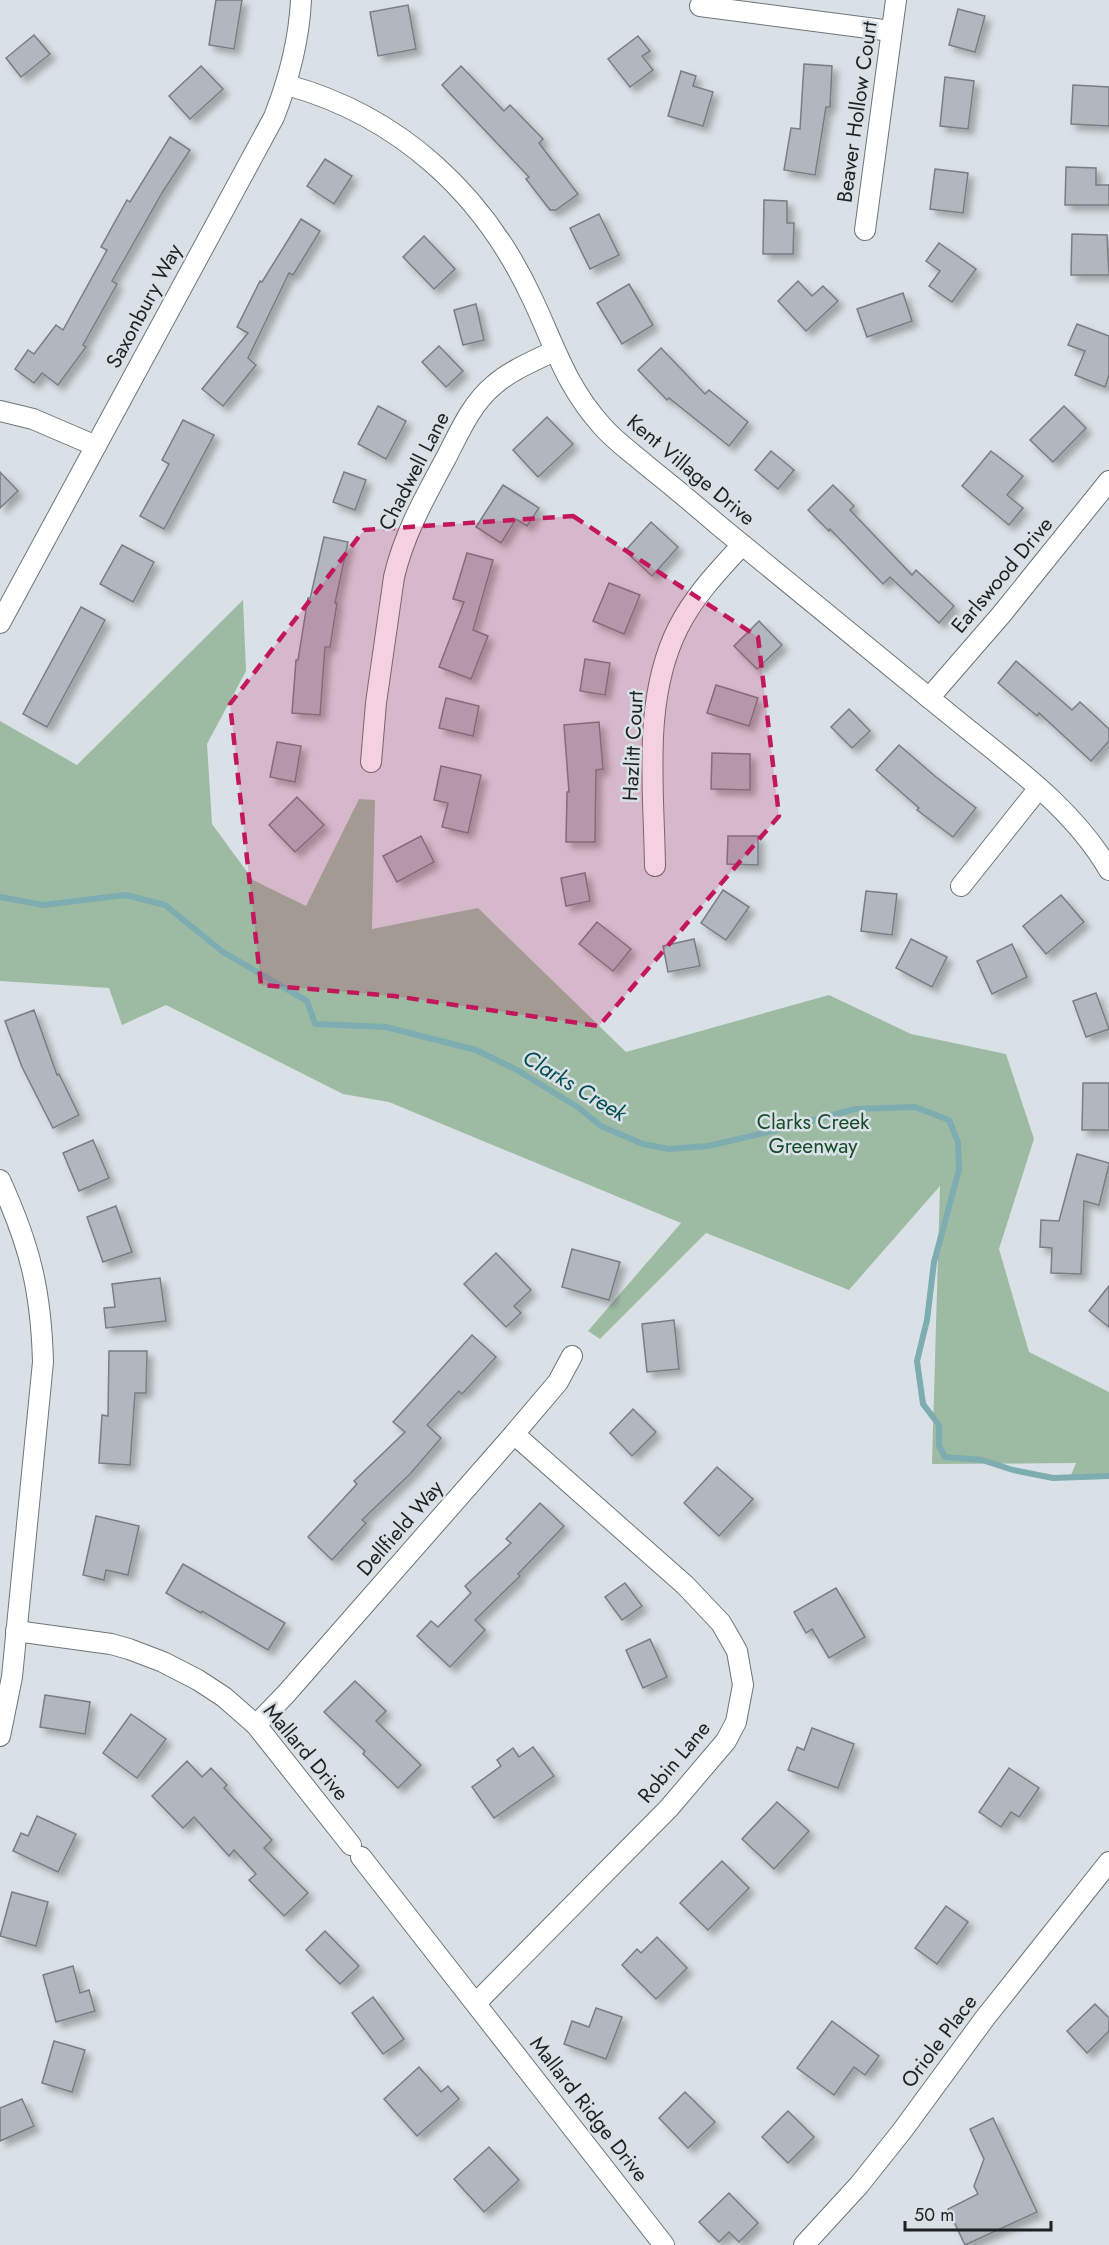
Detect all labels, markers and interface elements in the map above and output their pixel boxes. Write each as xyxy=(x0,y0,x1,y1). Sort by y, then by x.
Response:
street label: Beaver Hollow Court xyxy=(829,19,885,205)
street label: Saxonbury Way xyxy=(99,238,190,373)
street label: Chadwell Lane xyxy=(371,406,457,536)
street label: Kent Village Drive xyxy=(620,407,762,533)
street label: Earlswood Drive xyxy=(944,510,1060,640)
street label: Hazlitt Court xyxy=(615,690,651,802)
water label: Clarks Creek xyxy=(517,1041,635,1130)
park label: Clarks Creek Greenway xyxy=(757,1107,870,1161)
street label: Dellfield Way xyxy=(350,1473,451,1582)
street label: Mallard Drive xyxy=(256,1697,356,1807)
street label: Robin Lane xyxy=(631,1714,718,1810)
street label: Oriole Place xyxy=(894,1988,984,2094)
street label: Mallard Ridge Drive xyxy=(523,2030,656,2188)
scale bar xyxy=(905,2194,1050,2232)
text: 50 m xyxy=(914,2202,954,2228)

